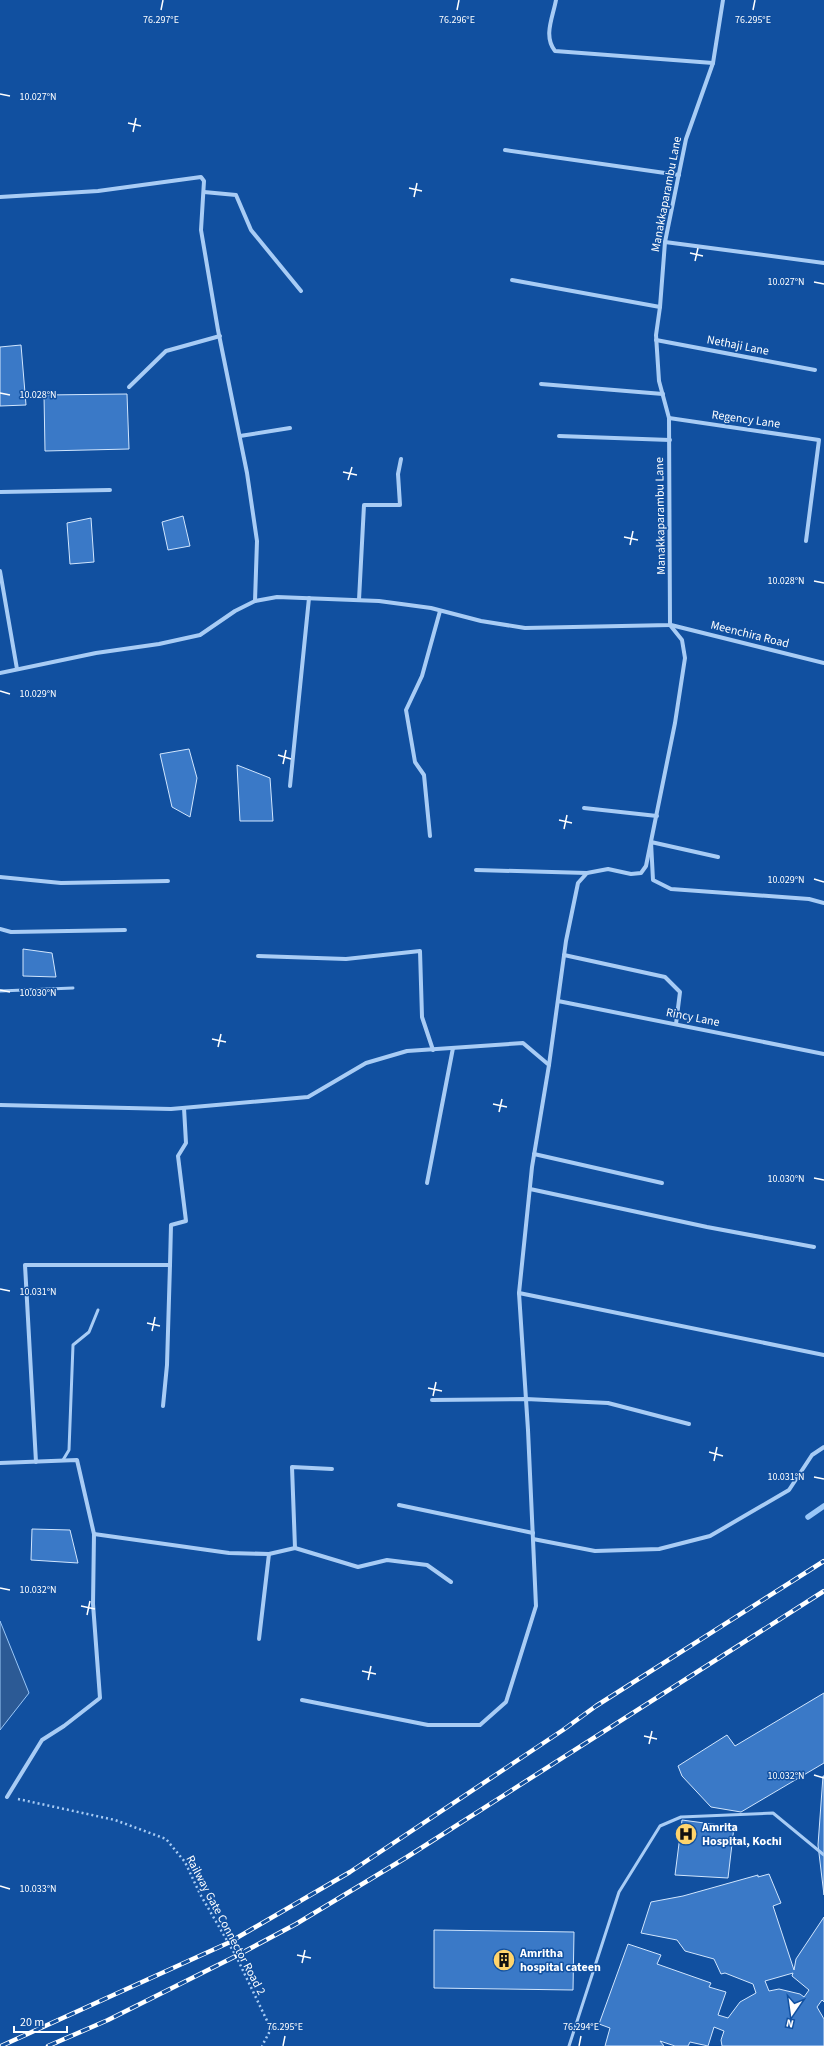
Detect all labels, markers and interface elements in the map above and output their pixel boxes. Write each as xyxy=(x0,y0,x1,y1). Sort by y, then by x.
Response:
text: 76.297°E xyxy=(143,13,179,27)
text: 76.296°E xyxy=(439,13,475,27)
text: 76.295°E xyxy=(735,13,771,27)
text: 10.027°N xyxy=(19,90,57,104)
street label: Manakkaparambu Lane xyxy=(647,135,686,253)
text: 10.027°N xyxy=(767,275,805,289)
street label: Nethaji Lane xyxy=(705,331,770,360)
text: 10.028°N xyxy=(19,388,57,402)
street label: Regency Lane xyxy=(711,406,781,433)
street label: Manakkaparambu Lane xyxy=(651,457,670,575)
text: 10.028°N xyxy=(767,574,805,588)
street label: Meenchira Road xyxy=(709,617,791,652)
text: 10.029°N xyxy=(19,687,57,701)
text: 10.029°N xyxy=(767,873,805,887)
text: 10.030°N xyxy=(19,986,57,1000)
street label: Rincy Lane xyxy=(665,1004,721,1031)
text: 10.030°N xyxy=(767,1172,805,1186)
text: 10.031°N xyxy=(19,1285,57,1299)
text: 10.031°N xyxy=(767,1470,805,1484)
text: 10.032°N xyxy=(19,1583,57,1597)
text: 10.032°N xyxy=(767,1769,805,1783)
place label: Amrita Hospital, Kochi xyxy=(701,1819,782,1850)
hospital icon: Amrita Hospital, Kochi xyxy=(673,1821,699,1847)
street label: Railway Gate Connector Road 2 xyxy=(181,1852,270,1998)
text: 10.033°N xyxy=(19,1882,57,1896)
place label: Amritha hospital cateen xyxy=(519,1945,601,1976)
building icon: Amritha hospital cateen xyxy=(491,1947,517,1973)
north arrow xyxy=(772,1994,812,2034)
scale bar xyxy=(14,2008,67,2034)
text: 20 m xyxy=(20,2014,44,2031)
text: N xyxy=(785,2015,795,2031)
text: 76.295°E xyxy=(267,2020,303,2034)
text: 76.294°E xyxy=(563,2020,599,2034)

